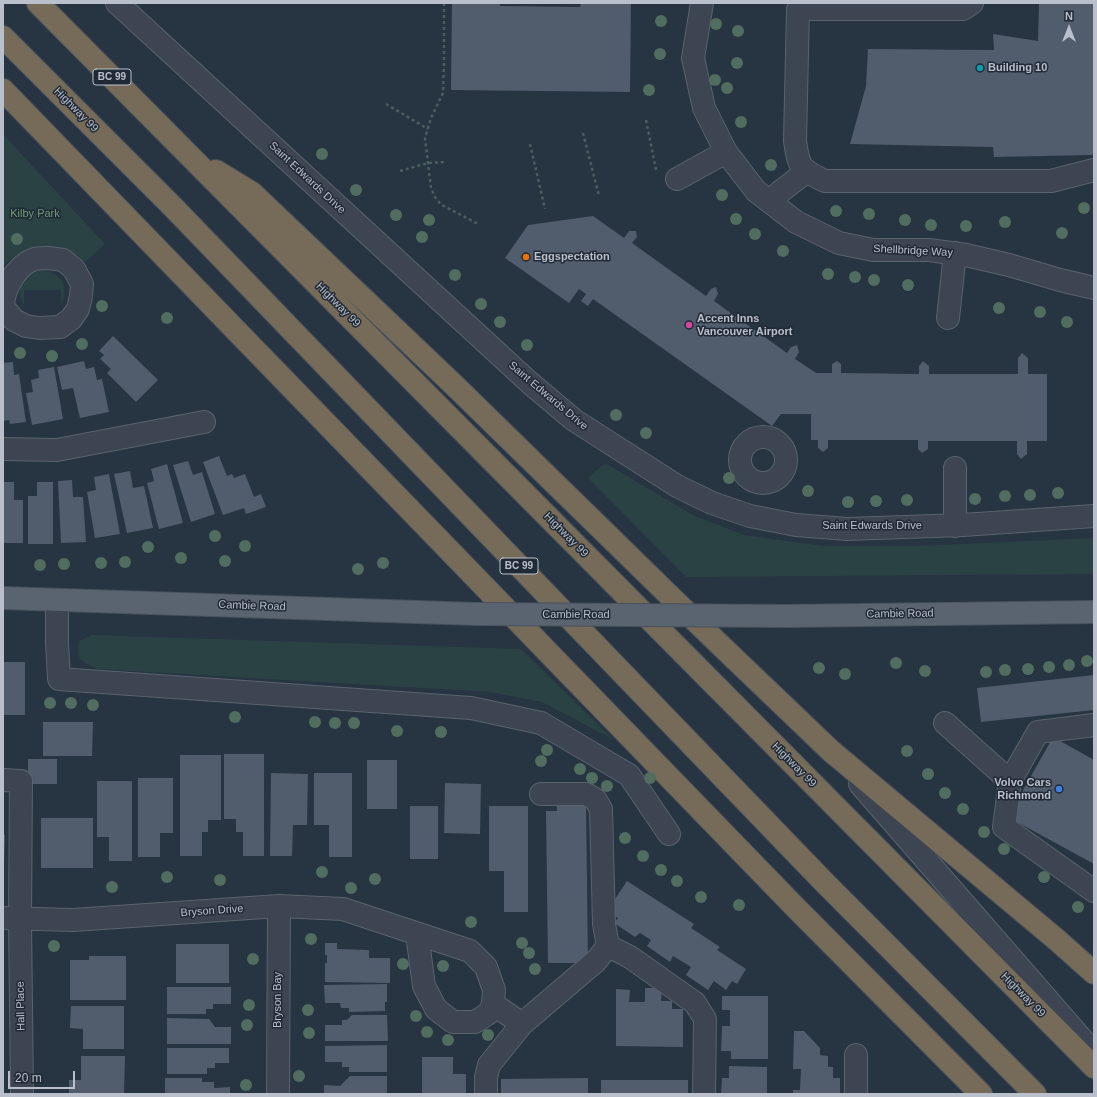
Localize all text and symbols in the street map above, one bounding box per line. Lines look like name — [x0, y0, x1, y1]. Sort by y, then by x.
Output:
north arrow — [1049, 8, 1089, 48]
text: N — [1065, 10, 1073, 22]
place label: Building 10 — [988, 61, 1047, 75]
marker: Building 10 — [975, 63, 985, 73]
road number: BC 99 — [93, 69, 131, 85]
street label: Highway 99 — [51, 85, 101, 135]
street label: Saint Edwards Drive — [266, 139, 348, 217]
park label: Kilby Park — [10, 207, 60, 221]
street label: Shellbridge Way — [873, 242, 953, 260]
place label: Eggspectation — [534, 250, 610, 264]
marker: Eggspectation — [521, 252, 531, 262]
street label: Highway 99 — [313, 280, 363, 330]
place label: Accent Inns Vancouver Airport — [697, 312, 792, 338]
marker: Accent Inns Vancouver Airport — [684, 320, 694, 330]
street label: Saint Edwards Drive — [506, 359, 590, 433]
street label: Highway 99 — [541, 510, 591, 560]
street label: Saint Edwards Drive — [822, 519, 922, 533]
road number: BC 99 — [500, 558, 538, 574]
street label: Cambie Road — [218, 598, 286, 614]
street label: Cambie Road — [866, 607, 934, 621]
street label: Cambie Road — [542, 608, 610, 622]
street label: Highway 99 — [769, 740, 819, 790]
place label: Volvo Cars Richmond — [994, 776, 1051, 802]
marker: Volvo Cars Richmond — [1054, 784, 1064, 794]
street label: Bryson Drive — [180, 902, 244, 920]
street label: Highway 99 — [998, 970, 1048, 1020]
street label: Bryson Bay — [271, 972, 285, 1028]
street label: Hall Place — [14, 981, 28, 1031]
scale bar — [10, 1063, 77, 1089]
text: 20 m — [15, 1071, 42, 1085]

